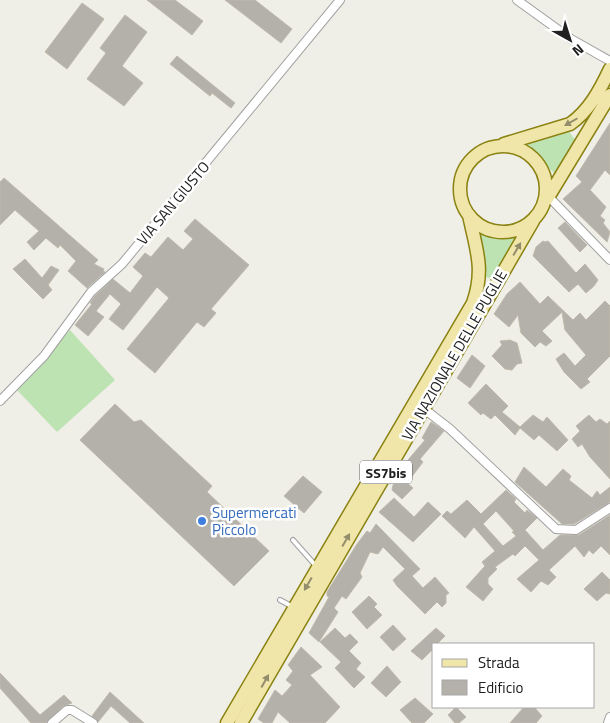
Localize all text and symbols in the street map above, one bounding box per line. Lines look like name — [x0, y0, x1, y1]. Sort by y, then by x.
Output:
north arrow — [545, 15, 595, 65]
text: N — [568, 39, 589, 62]
one-way arrow — [564, 118, 579, 126]
street label: VIA SAN GIUSTO — [131, 156, 215, 250]
one-way arrow — [512, 242, 521, 255]
street label: VIA NAZIONALE DELLE PUGLIE — [396, 265, 512, 445]
road number: SS7bis — [360, 461, 412, 484]
place label: Supermercati Piccolo — [212, 501, 297, 541]
marker: Supermercati Piccolo — [196, 515, 208, 527]
one-way arrow — [342, 533, 351, 546]
one-way arrow — [304, 578, 313, 591]
legend — [432, 643, 595, 708]
text: Strada — [478, 651, 520, 674]
one-way arrow — [260, 674, 269, 687]
text: Edificio — [478, 676, 523, 699]

